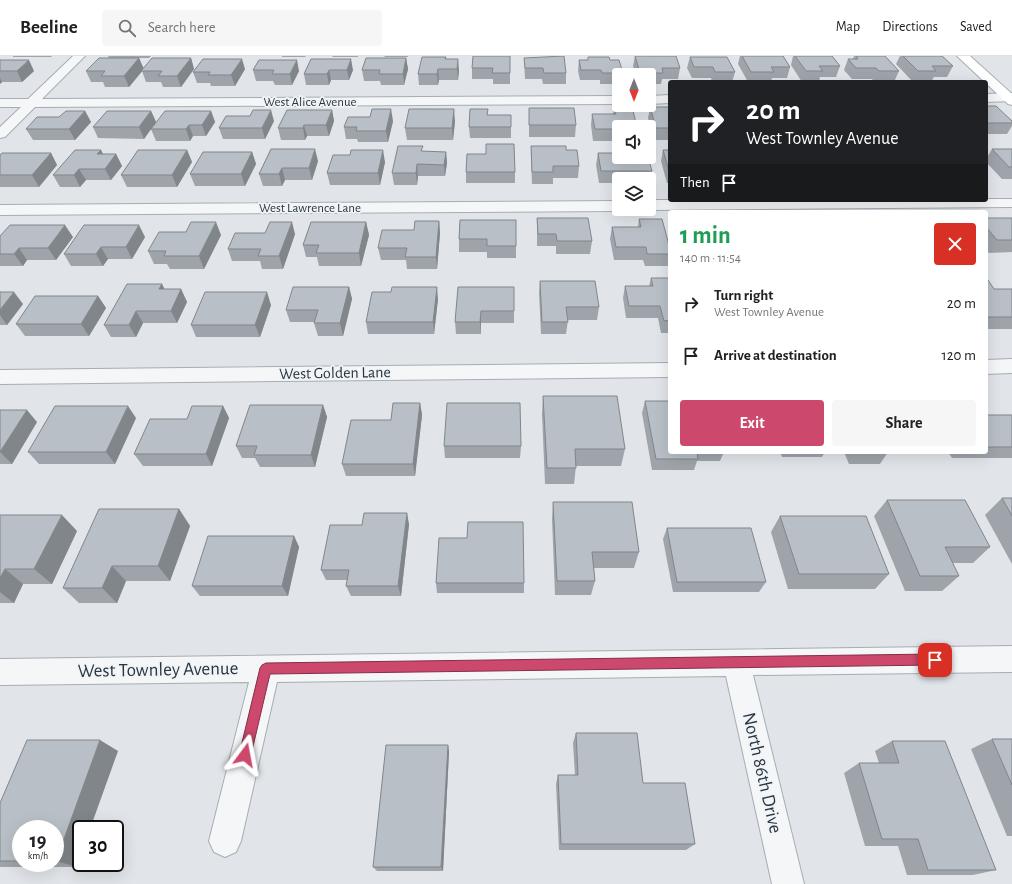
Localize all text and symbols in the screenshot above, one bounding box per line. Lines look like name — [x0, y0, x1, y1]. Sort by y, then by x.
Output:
search box — [102, 10, 382, 46]
icon: search — [116, 17, 138, 39]
text: Beeline — [20, 18, 78, 37]
text: Search here — [148, 20, 216, 35]
text: Map — [836, 20, 860, 34]
text: Directions — [882, 20, 938, 34]
text: Saved — [960, 20, 992, 34]
north arrow — [612, 68, 656, 112]
map controls — [612, 68, 656, 216]
street label: West Alice Avenue — [263, 96, 357, 109]
icon: right — [680, 96, 732, 148]
text: 20 m — [746, 97, 801, 125]
button: sound — [612, 120, 656, 164]
text: West Townley Avenue — [746, 130, 898, 148]
button: layers — [612, 172, 656, 216]
icon: arrive — [718, 172, 740, 194]
text: Then — [680, 175, 710, 190]
street label: West Lawrence Lane — [259, 202, 361, 215]
button: close — [934, 223, 976, 265]
text: 1 min — [680, 224, 731, 248]
text: 140 m · 11:54 — [680, 252, 741, 265]
text: Turn right — [714, 288, 773, 303]
icon: right — [680, 293, 702, 315]
text: 20 m — [947, 296, 976, 311]
text: West Townley Avenue — [714, 306, 824, 319]
icon: arrive — [680, 345, 702, 367]
text: Arrive at destination — [714, 348, 837, 363]
text: 120 m — [942, 348, 976, 363]
street label: West Golden Lane — [279, 364, 391, 382]
button: Exit — [680, 400, 824, 446]
button: Share — [832, 400, 976, 446]
pin — [918, 643, 952, 677]
icon: arrive — [924, 649, 946, 671]
street label: West Townley Avenue — [77, 659, 239, 681]
street label: North 86th Drive — [739, 711, 785, 835]
position arrow — [224, 734, 266, 776]
speed limit sign: 30 — [72, 820, 124, 872]
text: 19 — [30, 831, 46, 851]
text: km/h — [28, 851, 48, 861]

